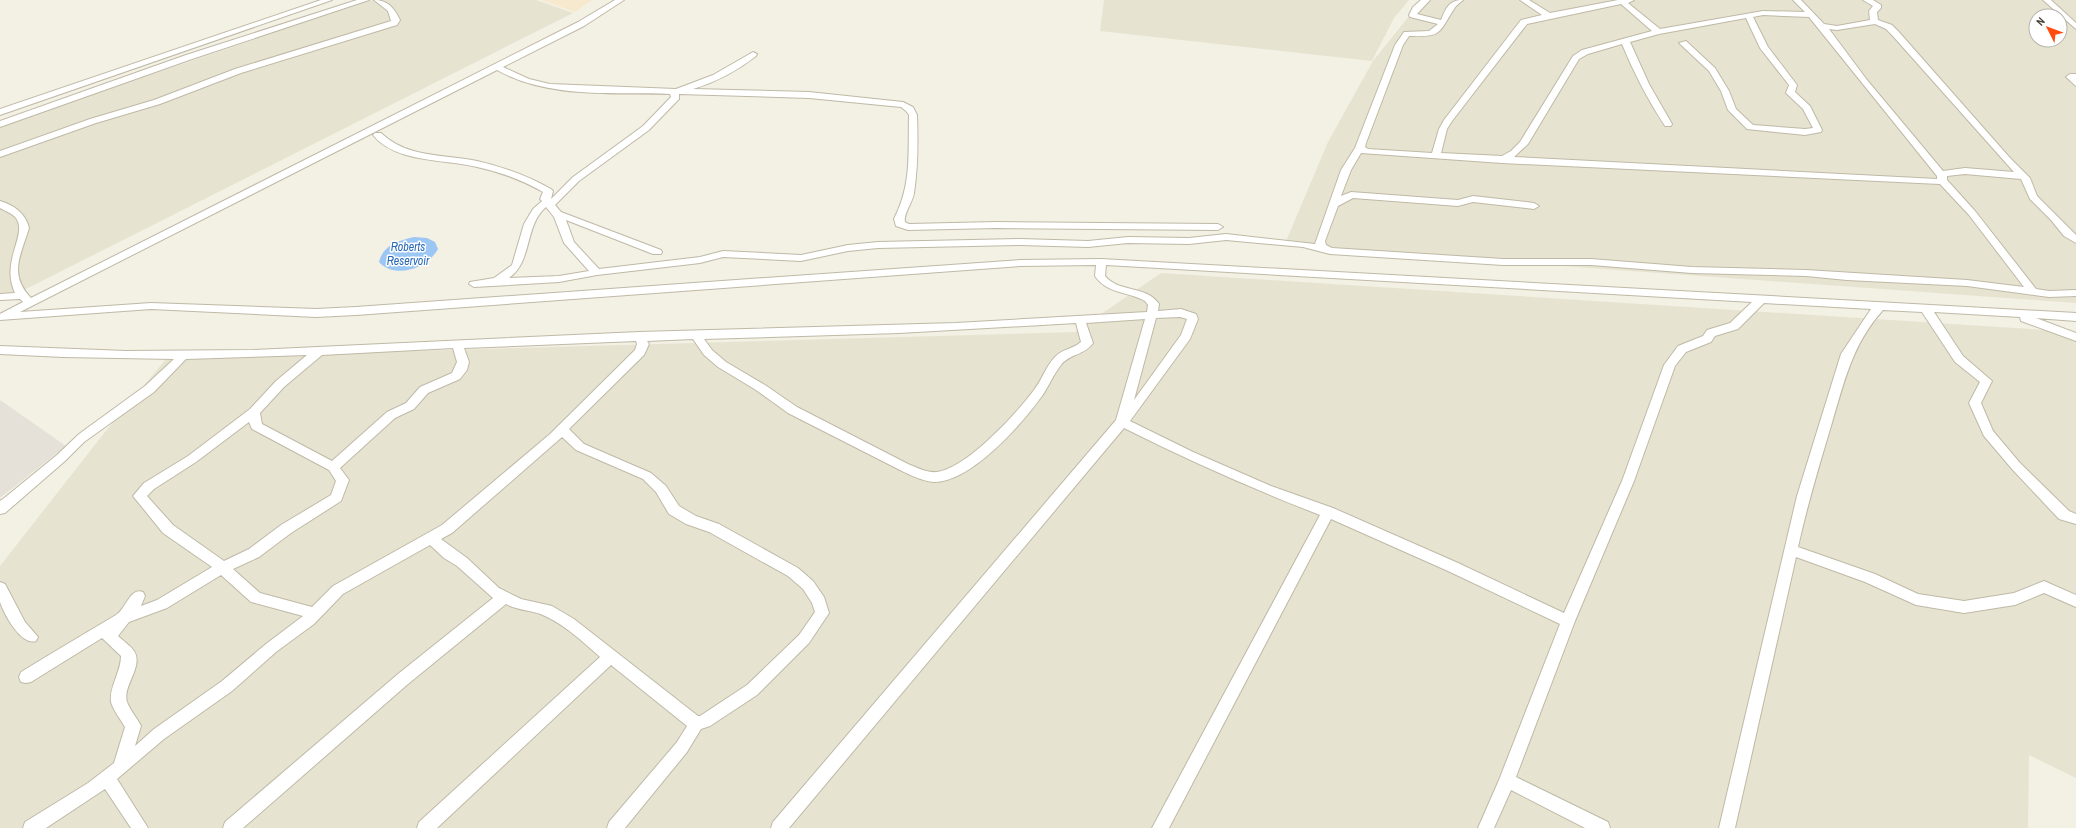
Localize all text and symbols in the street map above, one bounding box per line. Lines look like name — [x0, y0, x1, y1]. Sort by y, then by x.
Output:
north arrow — [2028, 8, 2068, 48]
text: N — [2033, 14, 2048, 28]
water label: Roberts Reservoir — [387, 239, 430, 269]

